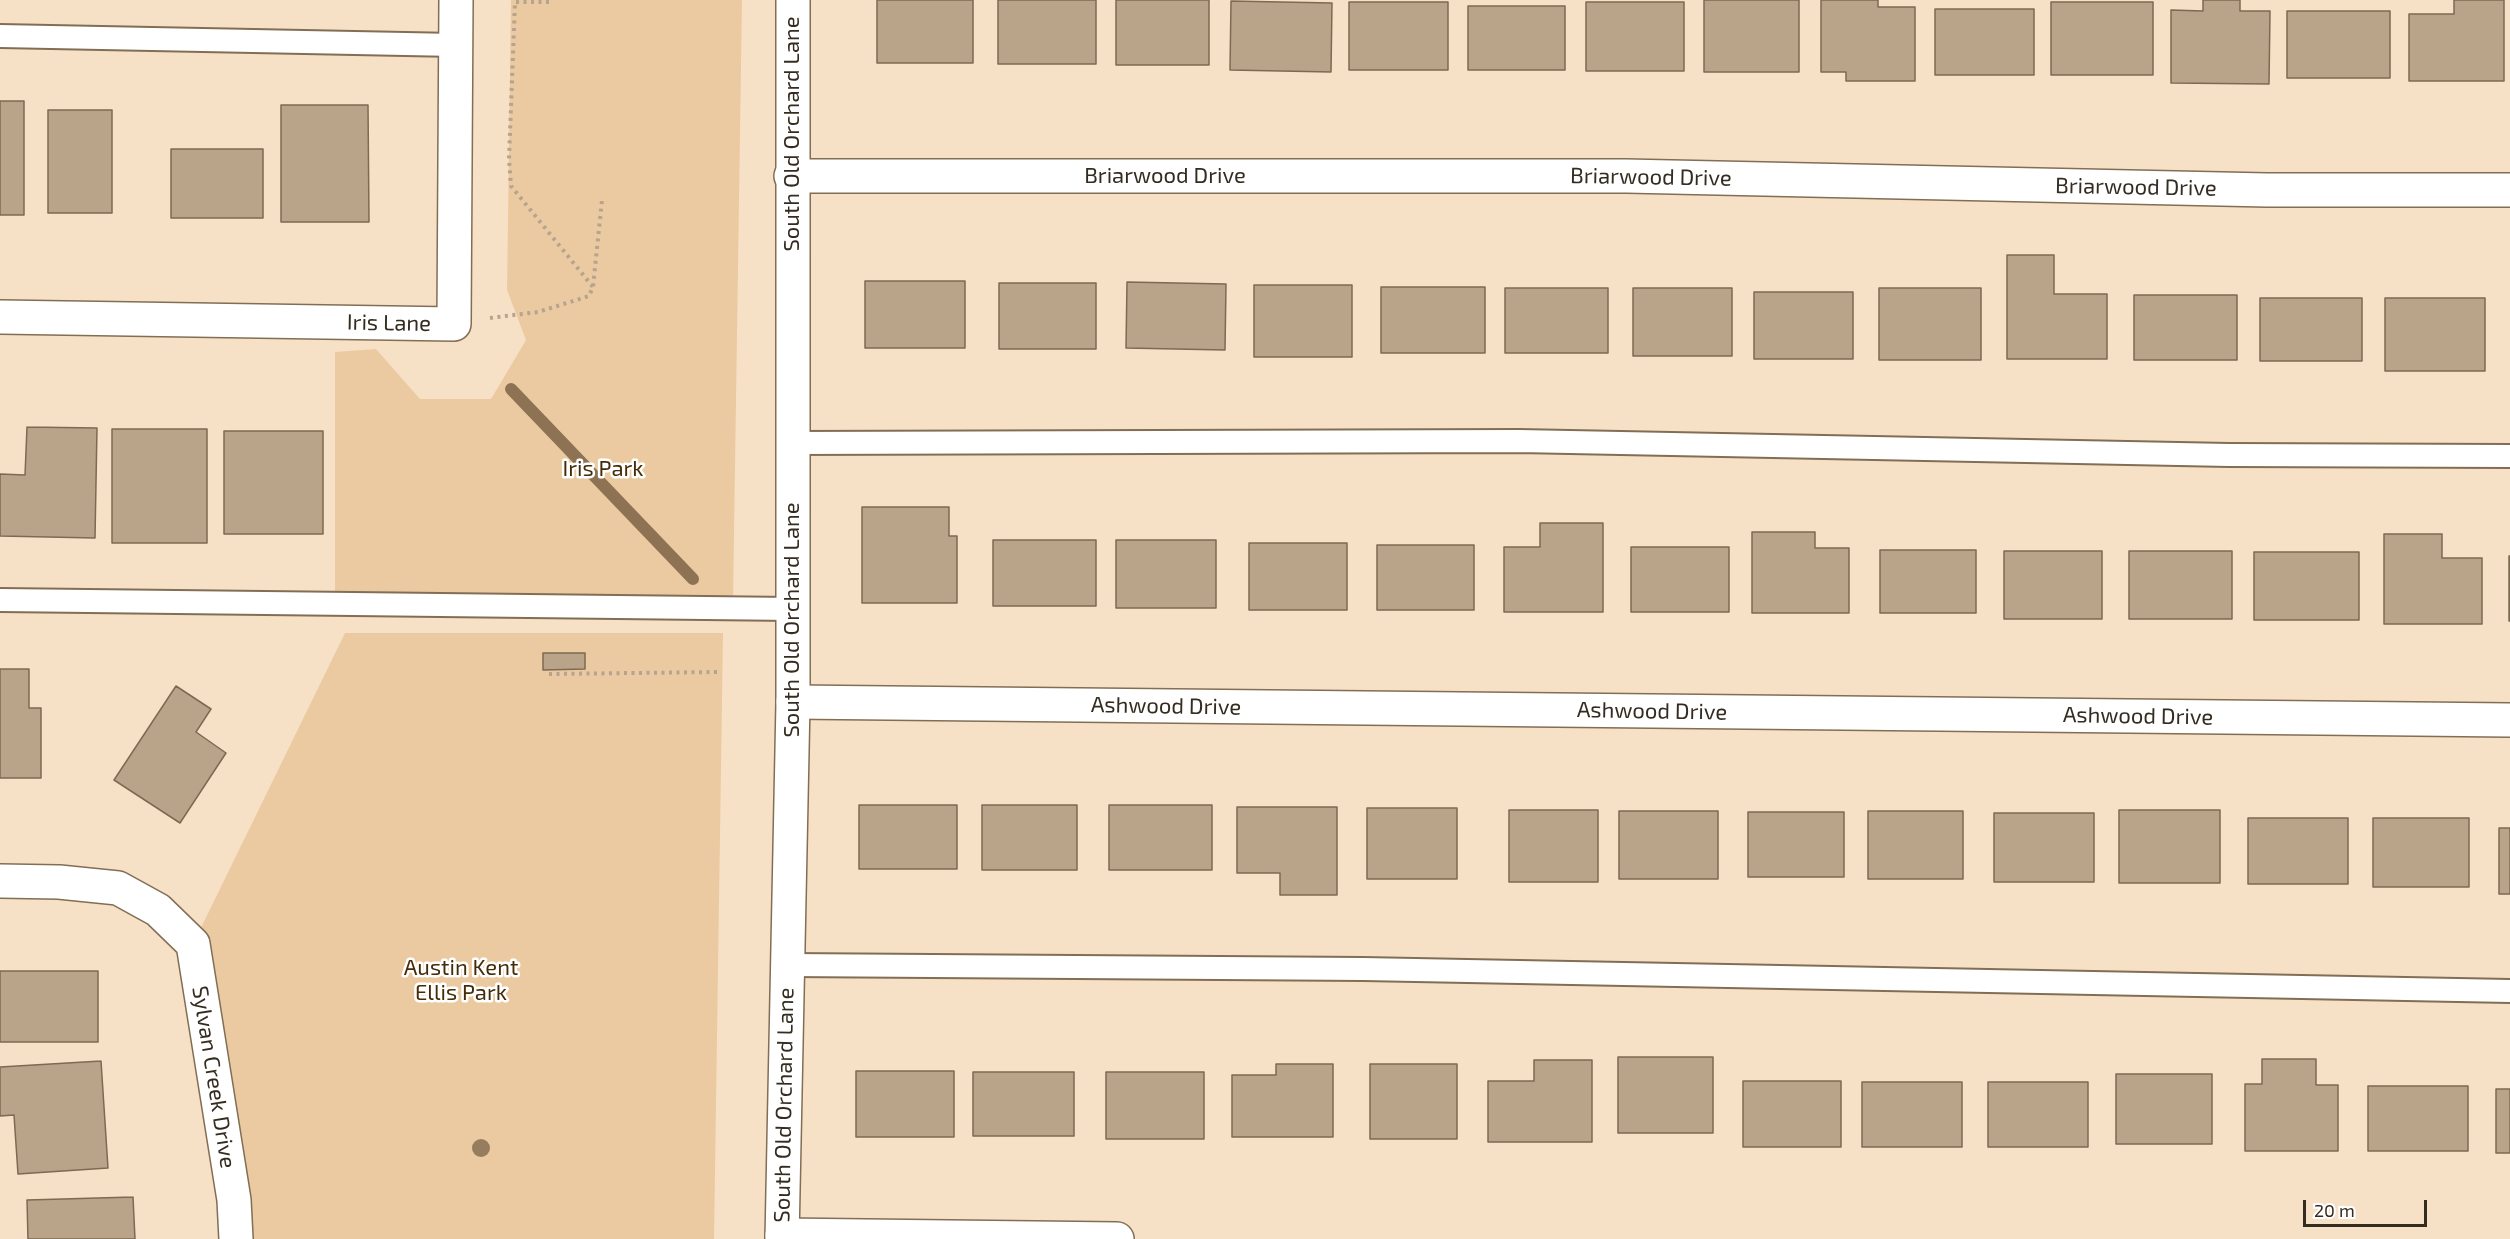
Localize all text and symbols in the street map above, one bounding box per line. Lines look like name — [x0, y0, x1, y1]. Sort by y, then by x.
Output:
street label: South Old Orchard Lane — [779, 16, 805, 252]
street label: Briarwood Drive — [1570, 162, 1732, 192]
street label: Briarwood Drive — [1084, 163, 1246, 189]
street label: Briarwood Drive — [2055, 172, 2217, 202]
street label: Iris Lane — [347, 309, 431, 337]
park label: Iris Park — [562, 456, 644, 482]
street label: South Old Orchard Lane — [779, 502, 805, 738]
street label: Ashwood Drive — [1091, 691, 1241, 721]
street label: Ashwood Drive — [1577, 696, 1727, 726]
street label: Ashwood Drive — [2063, 701, 2213, 731]
park label: Austin Kent Ellis Park — [404, 955, 518, 1006]
street label: Sylvan Creek Drive — [187, 984, 241, 1170]
street label: South Old Orchard Lane — [769, 987, 799, 1223]
scale bar — [2306, 1188, 2430, 1226]
text: 20 m — [2314, 1199, 2355, 1221]

